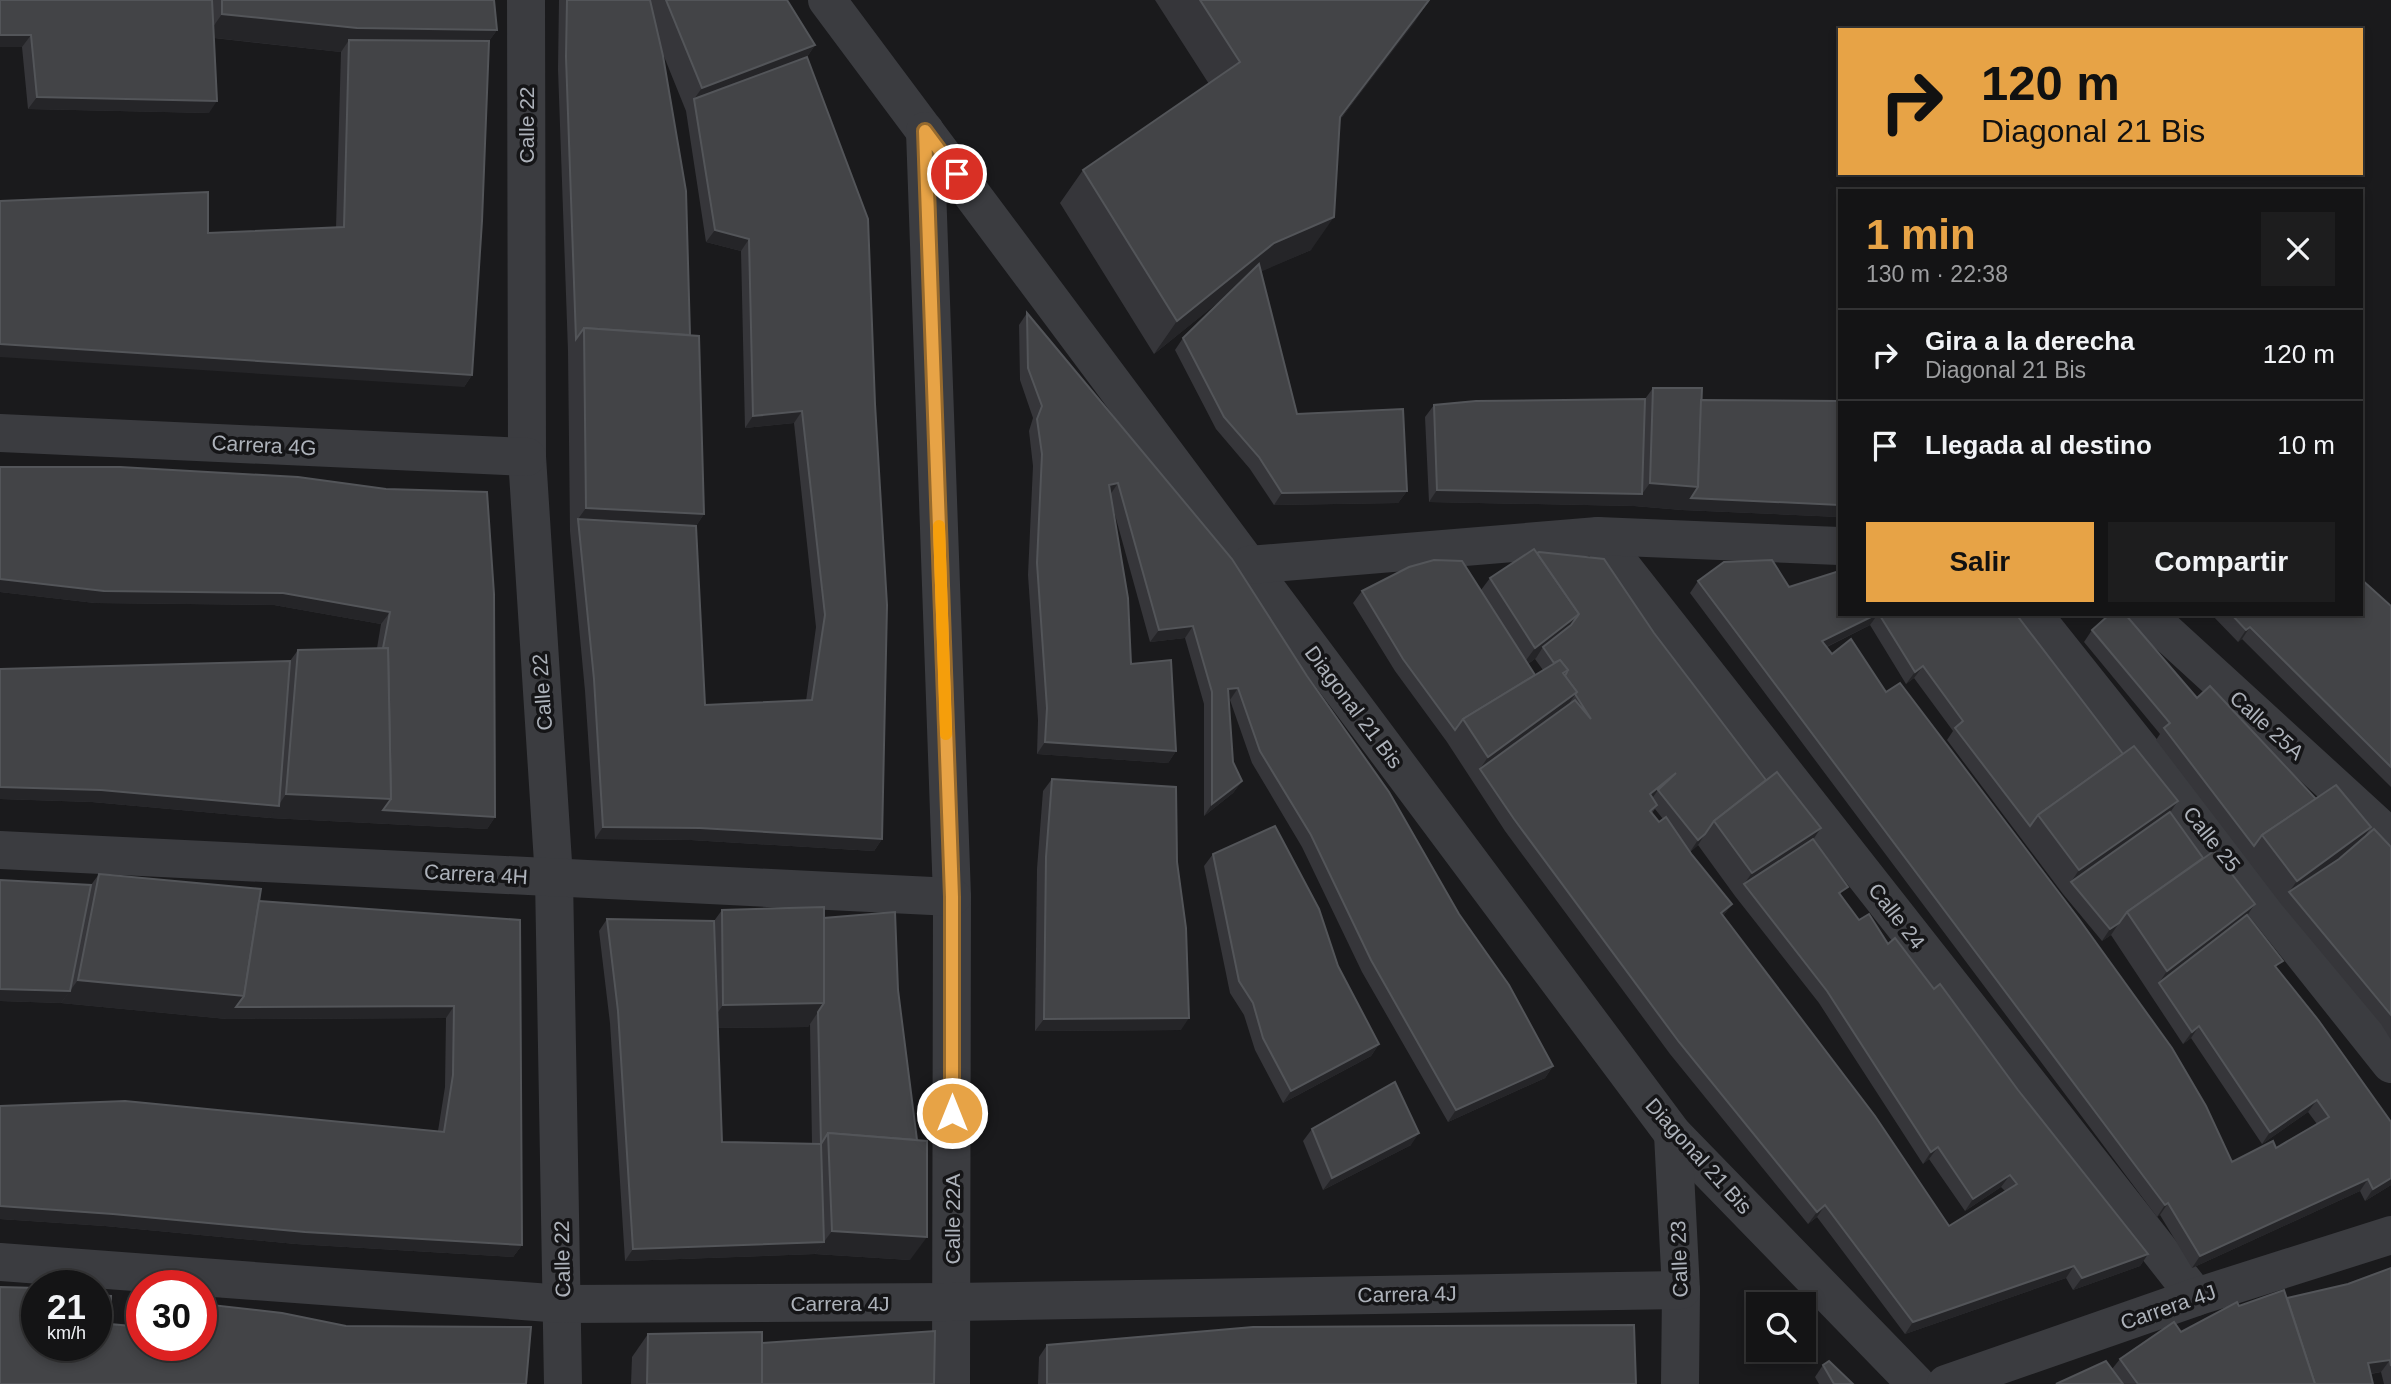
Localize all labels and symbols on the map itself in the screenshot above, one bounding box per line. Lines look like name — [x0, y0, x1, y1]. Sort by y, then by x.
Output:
street label: Calle 22 — [515, 86, 538, 164]
pin — [927, 144, 987, 204]
street label: Carrera 4G — [211, 431, 317, 459]
street label: Diagonal 21 Bis — [1301, 641, 1407, 773]
street label: Calle 22 — [528, 653, 556, 731]
street label: Calle 25A — [2225, 686, 2309, 764]
street label: Calle 25 — [2179, 802, 2245, 876]
street label: Carrera 4H — [424, 860, 528, 888]
street label: Calle 24 — [1864, 879, 1930, 954]
position arrow — [915, 1076, 989, 1150]
street label: Diagonal 21 Bis — [1641, 1094, 1757, 1218]
street label: Calle 22A — [941, 1173, 964, 1265]
street label: Calle 22 — [550, 1220, 574, 1298]
street label: Calle 23 — [1666, 1220, 1692, 1298]
speed limit sign: 30 — [126, 1270, 217, 1361]
street label: Carrera 4J — [2117, 1280, 2219, 1334]
street label: Carrera 4J — [1357, 1282, 1457, 1306]
street label: Carrera 4J — [790, 1292, 890, 1315]

